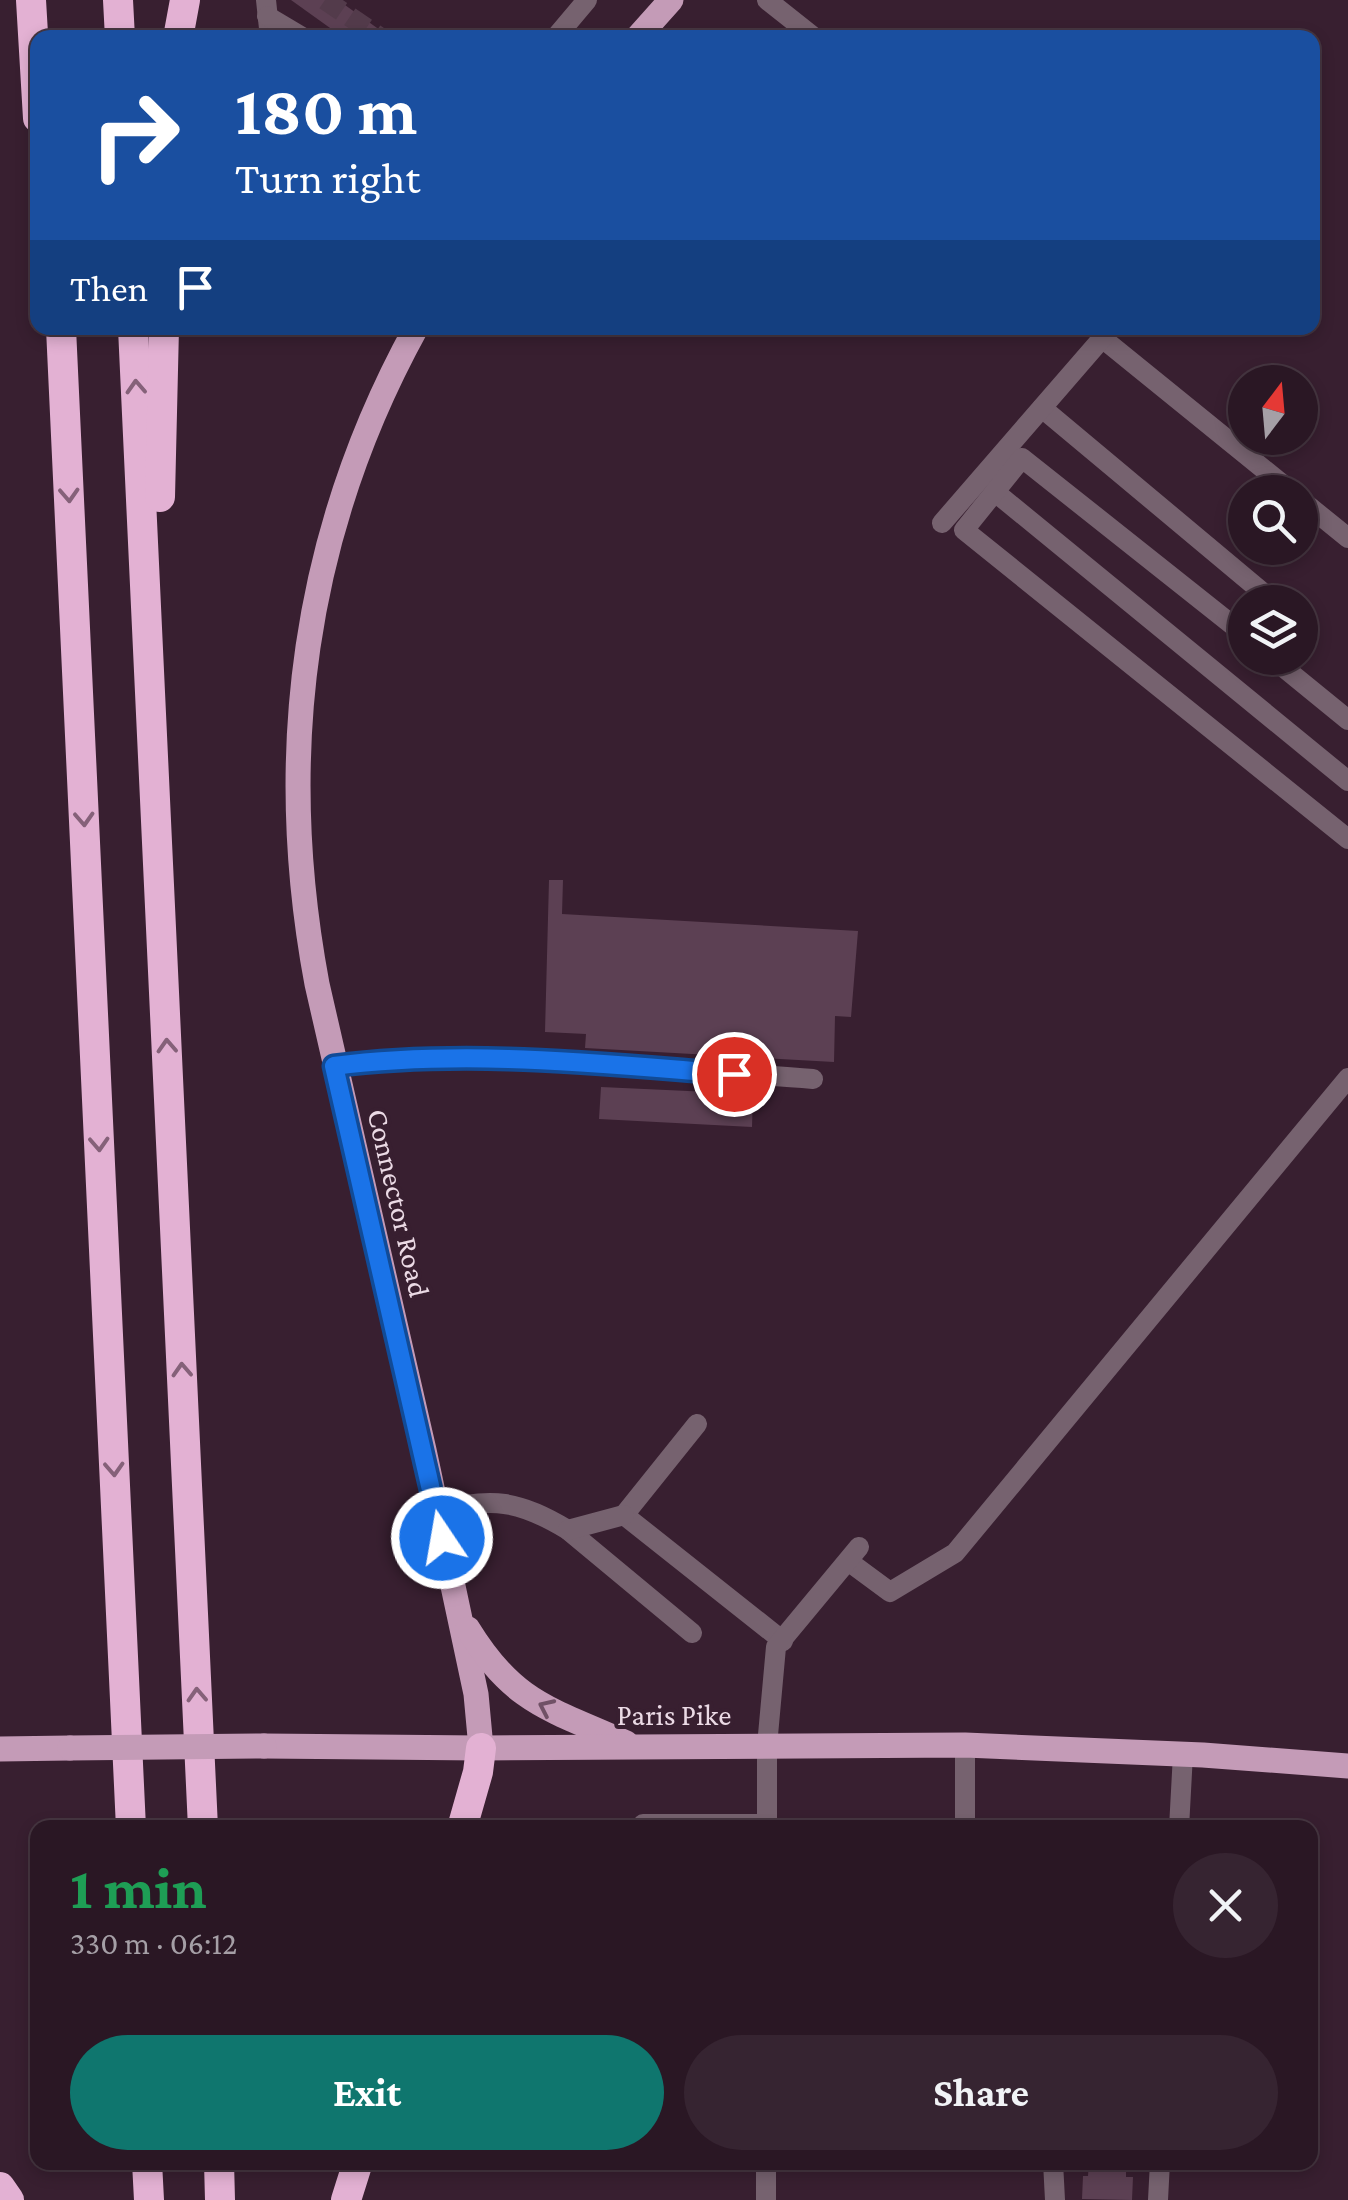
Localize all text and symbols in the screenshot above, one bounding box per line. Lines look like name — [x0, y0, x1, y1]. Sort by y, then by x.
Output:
icon: right — [70, 70, 200, 200]
text: 180 m — [235, 71, 417, 149]
text: Turn right — [235, 153, 420, 203]
icon: arrive — [168, 260, 223, 315]
text: Then — [70, 267, 148, 309]
north arrow — [1228, 365, 1318, 455]
map controls — [1228, 365, 1318, 675]
one-way arrow — [126, 379, 147, 395]
button: search — [1228, 475, 1318, 565]
one-way arrow — [58, 487, 79, 503]
button: layers — [1228, 585, 1318, 675]
one-way arrow — [73, 812, 94, 828]
pin — [692, 1032, 777, 1117]
one-way arrow — [156, 1037, 177, 1053]
icon: arrive — [707, 1047, 762, 1102]
street label: Connector Road — [361, 1106, 437, 1300]
one-way arrow — [88, 1137, 109, 1153]
one-way arrow — [172, 1362, 193, 1378]
one-way arrow — [104, 1461, 125, 1477]
position arrow — [390, 1486, 494, 1590]
one-way arrow — [187, 1687, 208, 1703]
street label: Paris Pike — [617, 1698, 731, 1731]
one-way arrow — [538, 1700, 556, 1720]
button: close — [1173, 1853, 1278, 1958]
text: 1 min — [70, 1854, 207, 1921]
text: 330 m · 06:12 — [70, 1925, 237, 1961]
button: Exit — [70, 2035, 664, 2150]
button: Share — [684, 2035, 1278, 2150]

